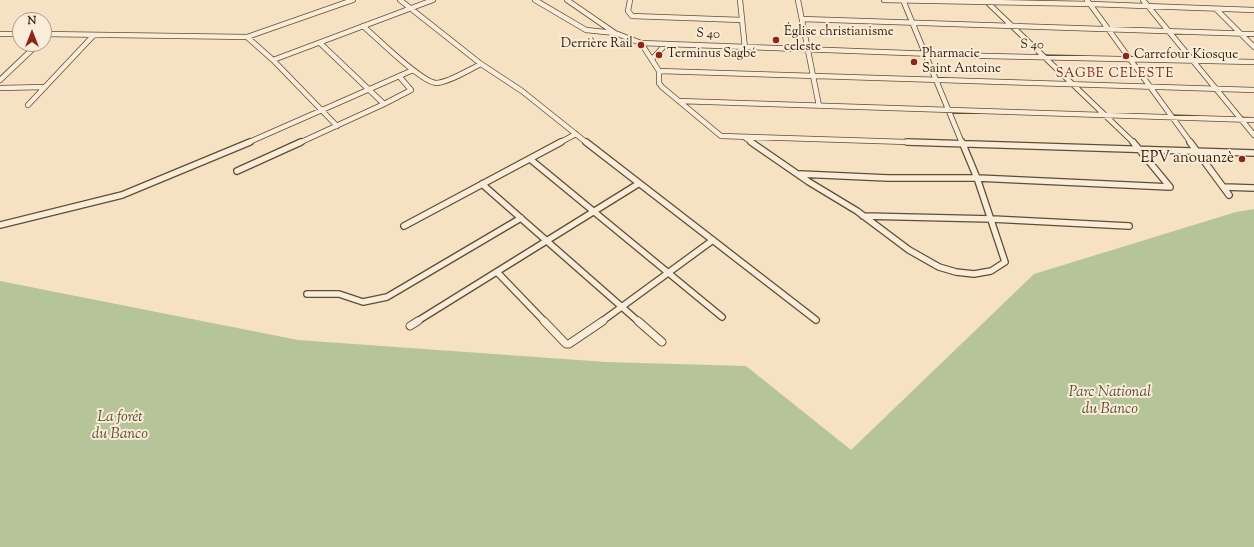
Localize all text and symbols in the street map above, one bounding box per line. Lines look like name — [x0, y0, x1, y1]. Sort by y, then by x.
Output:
north arrow — [12, 12, 52, 52]
text: N — [28, 13, 36, 29]
place label: Église christianisme celeste — [784, 25, 894, 56]
street label: S 40 — [696, 27, 720, 43]
marker: Église christianisme celeste — [771, 35, 781, 45]
place label: Derrière Rail — [561, 37, 633, 53]
street label: S 40 — [1020, 38, 1044, 54]
marker: Derrière Rail — [636, 40, 646, 50]
place label: Terminus Sagbé — [667, 47, 756, 63]
place label: Pharmacie Saint Antoine — [922, 47, 1001, 78]
place label: Carrefour Kiosque — [1134, 48, 1238, 64]
marker: Terminus Sagbé — [654, 50, 664, 60]
marker: Carrefour Kiosque — [1121, 51, 1131, 61]
marker: Pharmacie Saint Antoine — [909, 57, 919, 67]
district label: SAGBE CELESTE — [1056, 67, 1174, 83]
place label: EPV anouanzè — [1141, 150, 1234, 168]
marker: EPV anouanzè — [1237, 154, 1247, 164]
park label: Parc National du Banco — [1069, 384, 1151, 419]
park label: La forêt du Banco — [92, 409, 148, 444]

